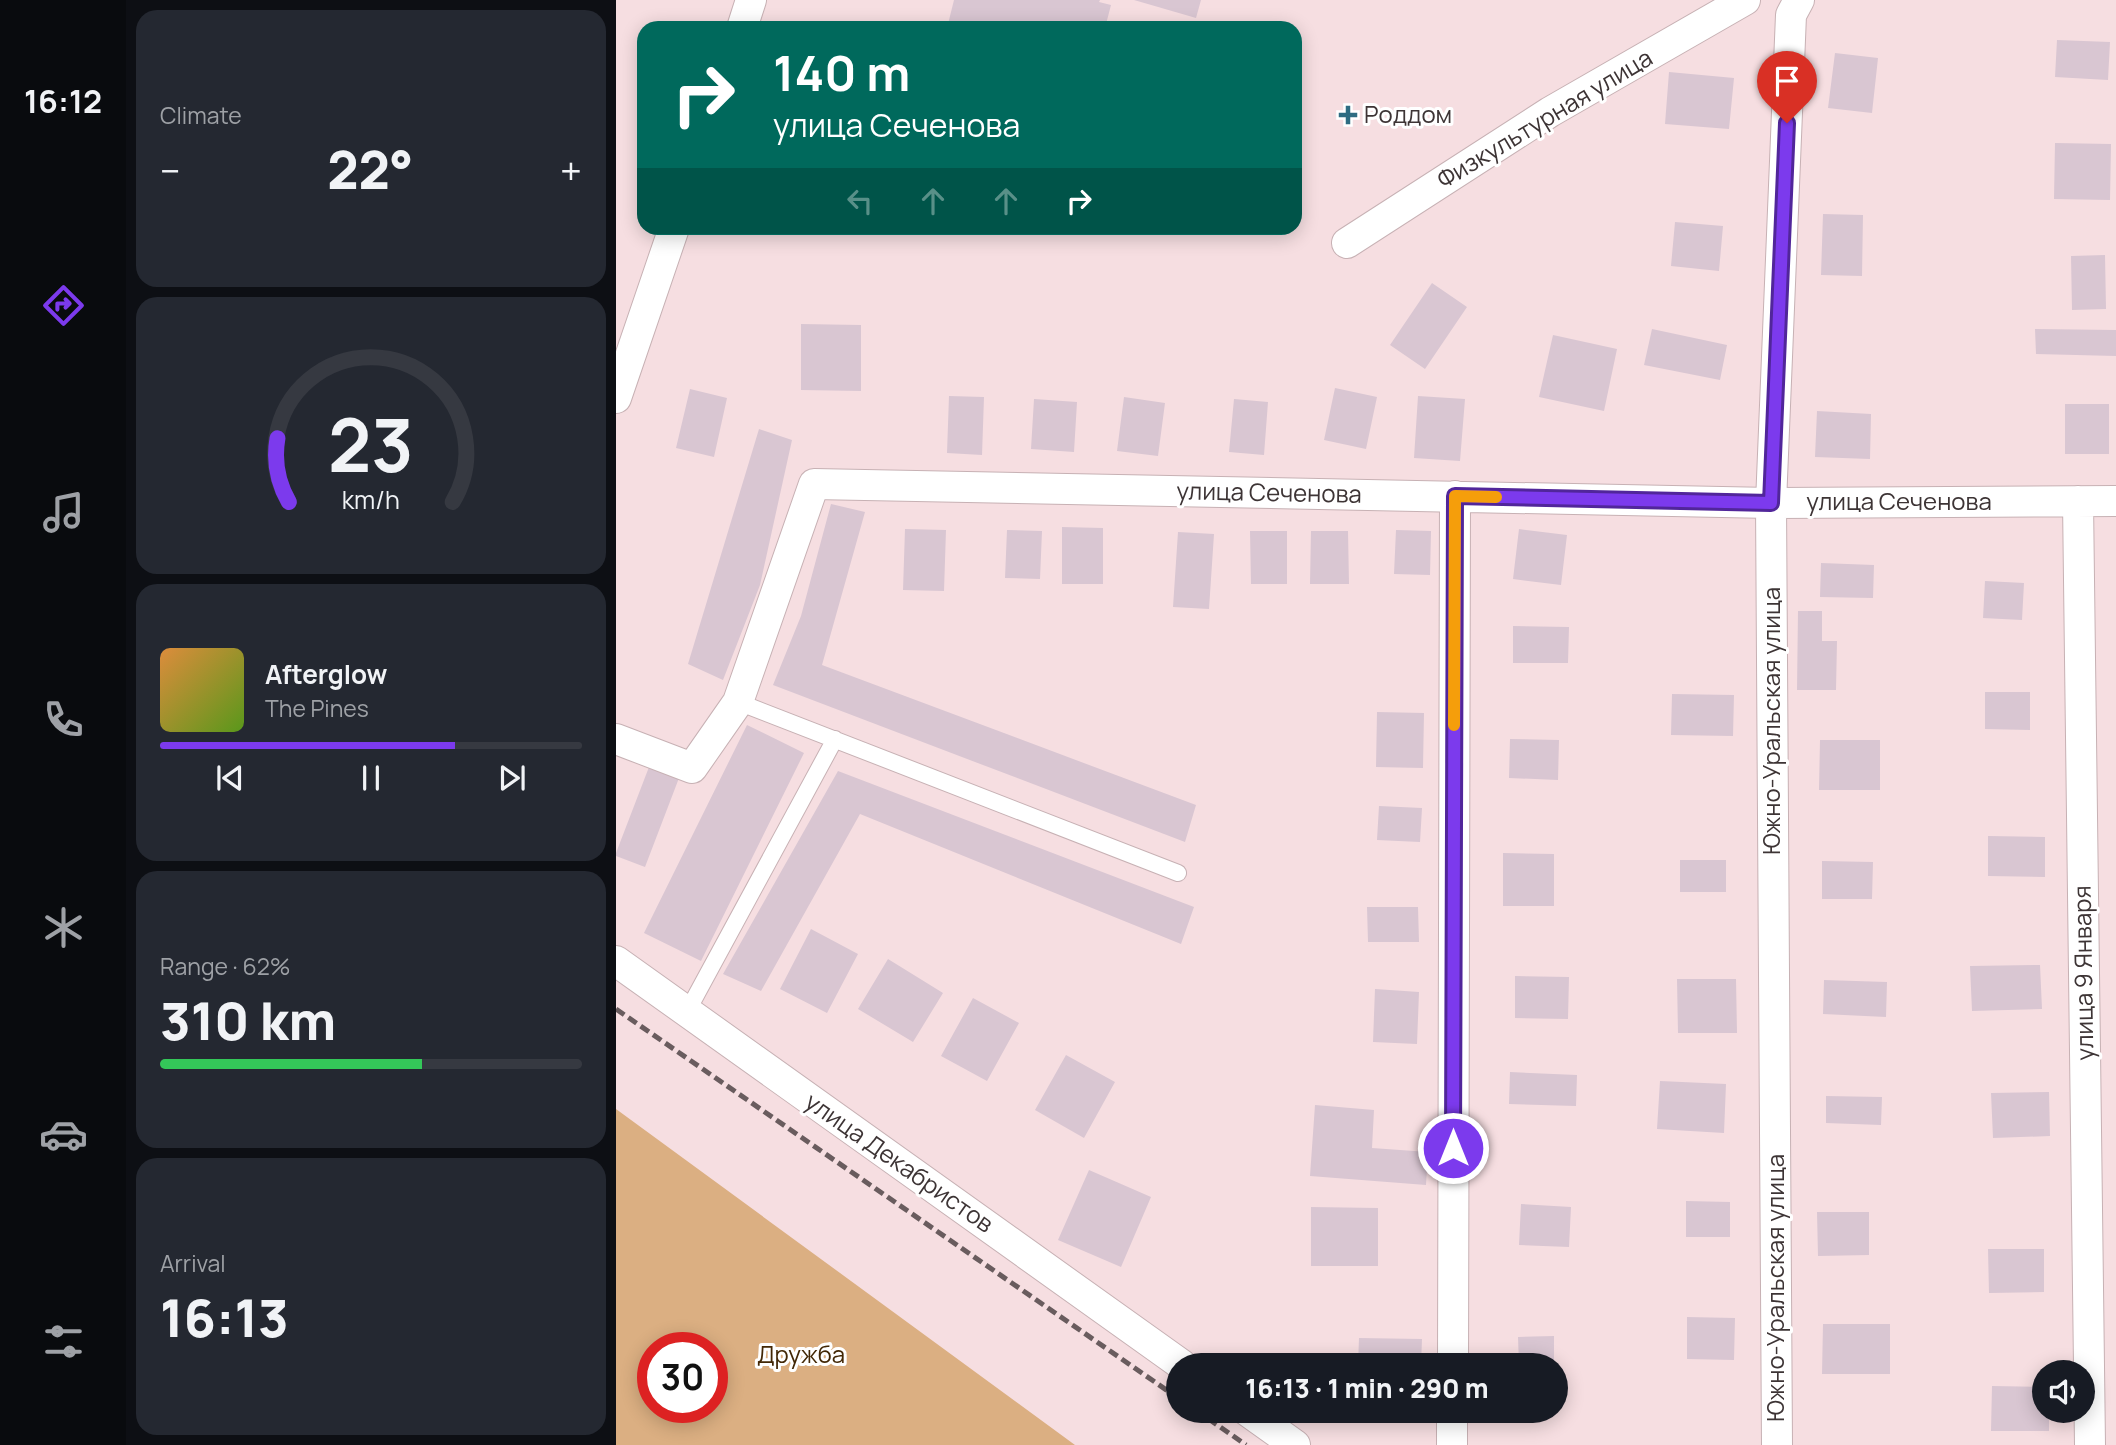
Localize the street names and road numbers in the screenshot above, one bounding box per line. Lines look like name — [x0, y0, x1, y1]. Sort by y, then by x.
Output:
street label: Физкультурная улица — [1430, 40, 1658, 195]
street label: улица Сеченова — [1176, 473, 1362, 510]
street label: улица Сеченова — [1806, 484, 1992, 517]
street label: Южно-Уральская улица — [1754, 587, 1787, 855]
street label: улица 9 Января — [2064, 885, 2101, 1061]
street label: улица Декабристов — [799, 1084, 1001, 1239]
street label: Южно-Уральская улица — [1758, 1154, 1791, 1422]

